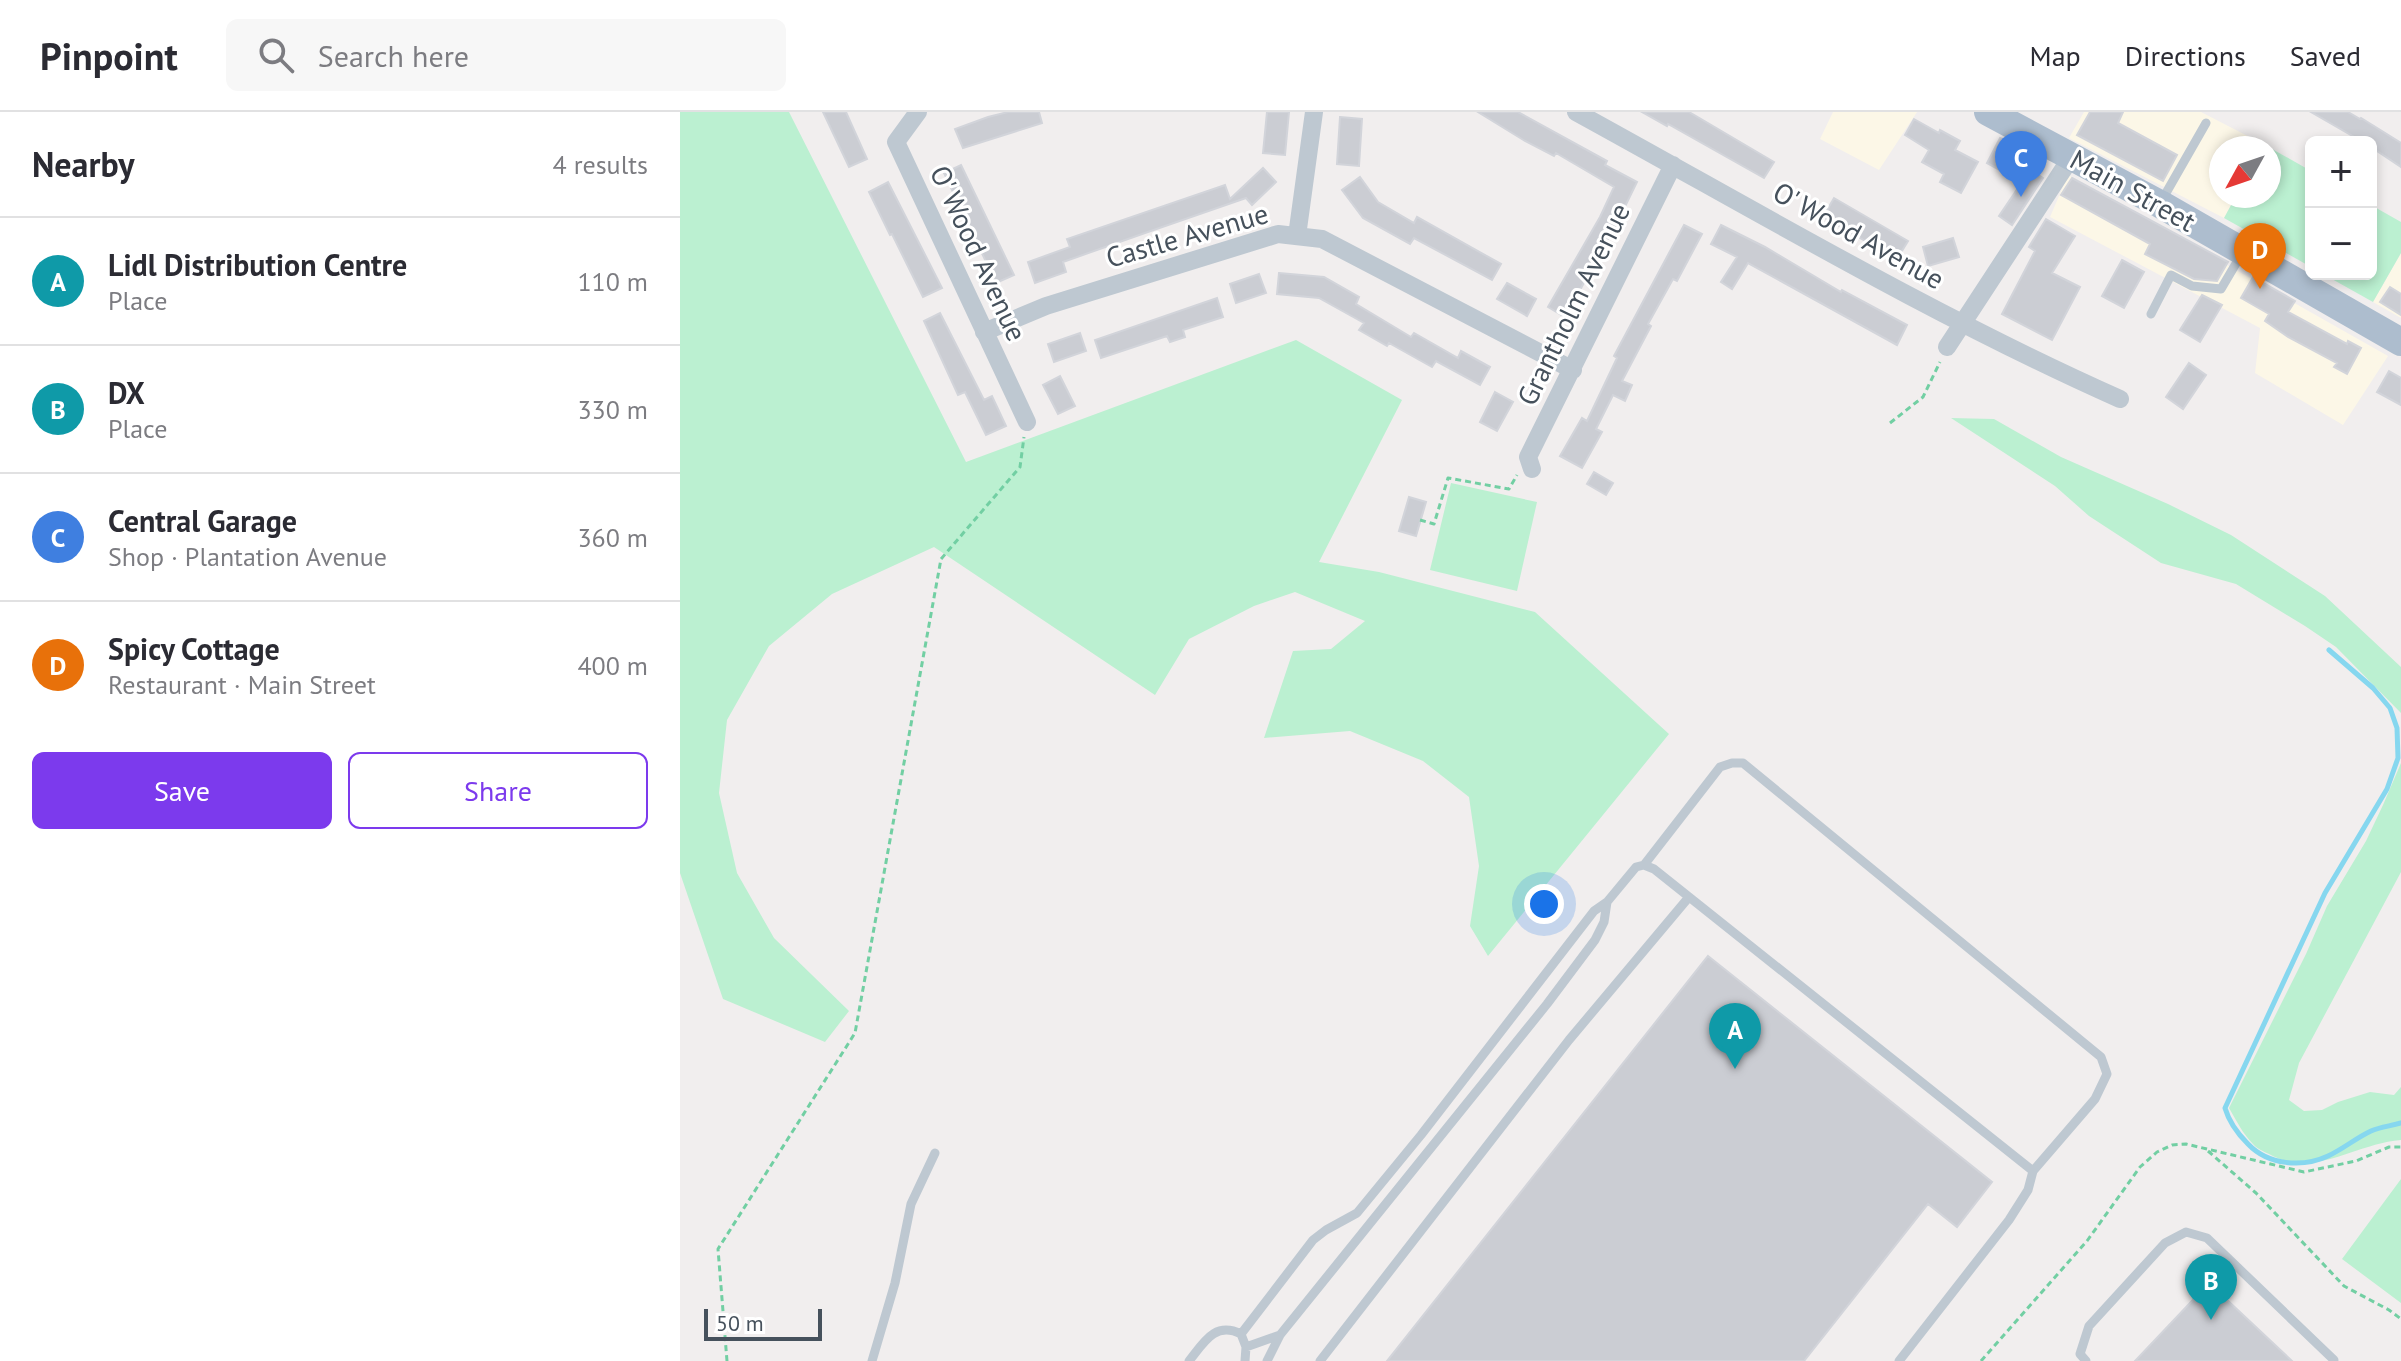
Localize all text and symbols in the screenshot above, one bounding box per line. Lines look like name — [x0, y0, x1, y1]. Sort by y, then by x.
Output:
search box — [226, 19, 786, 91]
text: Pinpoint — [40, 31, 178, 80]
icon: search — [254, 33, 298, 77]
text: Search here — [318, 36, 469, 75]
text: Map — [2030, 37, 2081, 74]
text: Directions — [2125, 37, 2246, 74]
text: Saved — [2290, 37, 2361, 74]
pin: C — [1995, 131, 2047, 197]
north arrow — [2209, 136, 2281, 208]
map controls — [2305, 136, 2377, 280]
button: + — [2305, 136, 2377, 208]
street label: Main Street — [2064, 140, 2203, 240]
text: Nearby — [32, 142, 134, 186]
text: 4 results — [553, 148, 648, 181]
street label: O' Wood Avenue — [922, 159, 1036, 347]
street label: O' Wood Avenue — [1767, 173, 1951, 297]
street label: Castle Avenue — [1102, 194, 1272, 276]
street label: Grantholm Avenue — [1508, 197, 1638, 411]
button: − — [2305, 208, 2377, 280]
pin: D — [2234, 223, 2286, 289]
text: Lidl Distribution Centre — [108, 245, 407, 284]
text: A — [50, 265, 66, 298]
text: 110 m — [577, 265, 648, 298]
text: Place — [108, 284, 167, 317]
text: DX — [108, 373, 145, 412]
text: B — [50, 393, 66, 426]
text: 330 m — [577, 393, 648, 426]
text: Place — [108, 412, 167, 445]
text: Central Garage — [108, 501, 297, 540]
text: C — [51, 521, 65, 554]
text: 360 m — [577, 521, 648, 554]
text: Shop · Plantation Avenue — [108, 540, 387, 573]
text: Spicy Cottage — [108, 629, 280, 668]
text: D — [50, 649, 66, 682]
text: 400 m — [577, 649, 648, 682]
text: Restaurant · Main Street — [108, 668, 376, 701]
button: Save — [32, 752, 332, 829]
button: Share — [348, 752, 648, 829]
your location — [1524, 884, 1564, 924]
pin: A — [1709, 1003, 1761, 1069]
pin: B — [2185, 1254, 2237, 1320]
scale bar — [704, 1305, 822, 1341]
text: 50 m — [716, 1309, 764, 1337]

